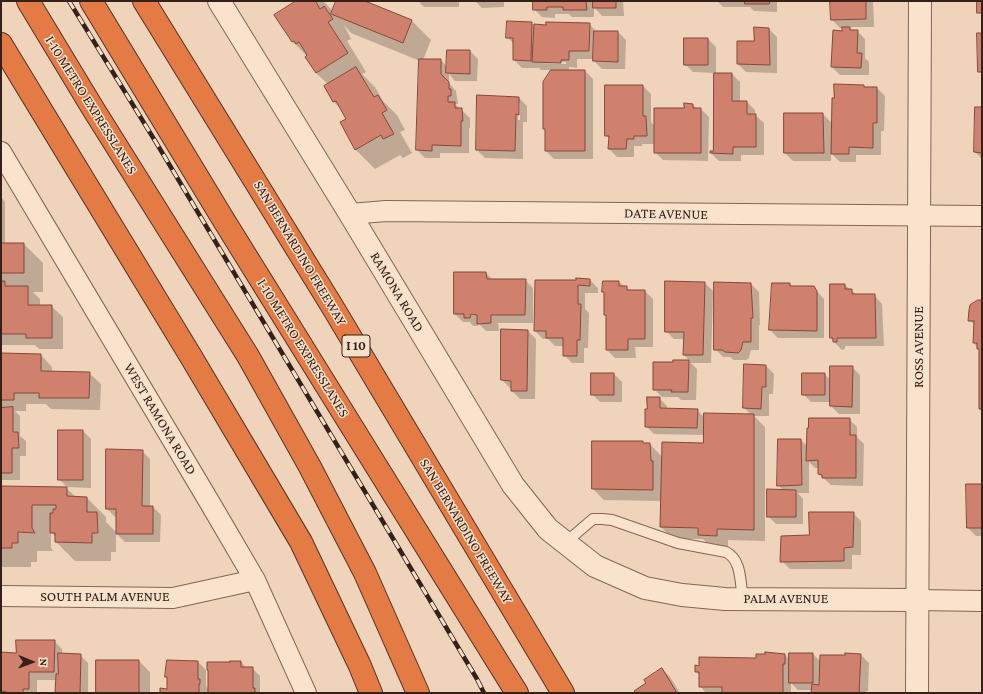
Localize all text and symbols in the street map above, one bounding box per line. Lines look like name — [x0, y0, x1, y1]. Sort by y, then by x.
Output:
street label: I-10 METRO EXPRESSLANES — [41, 33, 141, 177]
street label: SAN BERNARDINO FREEWAY — [250, 178, 350, 328]
street label: DATE AVENUE — [624, 205, 708, 223]
street label: RAMONA ROAD — [367, 249, 427, 335]
street label: I-10 METRO EXPRESSLANES — [253, 276, 353, 420]
street label: ROSS AVENUE — [911, 306, 927, 388]
road number: I 10 — [342, 335, 370, 357]
street label: WEST RAMONA ROAD — [120, 360, 200, 478]
street label: SAN BERNARDINO FREEWAY — [416, 456, 516, 606]
street label: SOUTH PALM AVENUE — [40, 589, 170, 605]
street label: PALM AVENUE — [744, 591, 828, 607]
north arrow — [12, 642, 52, 682]
text: N — [38, 658, 50, 666]

